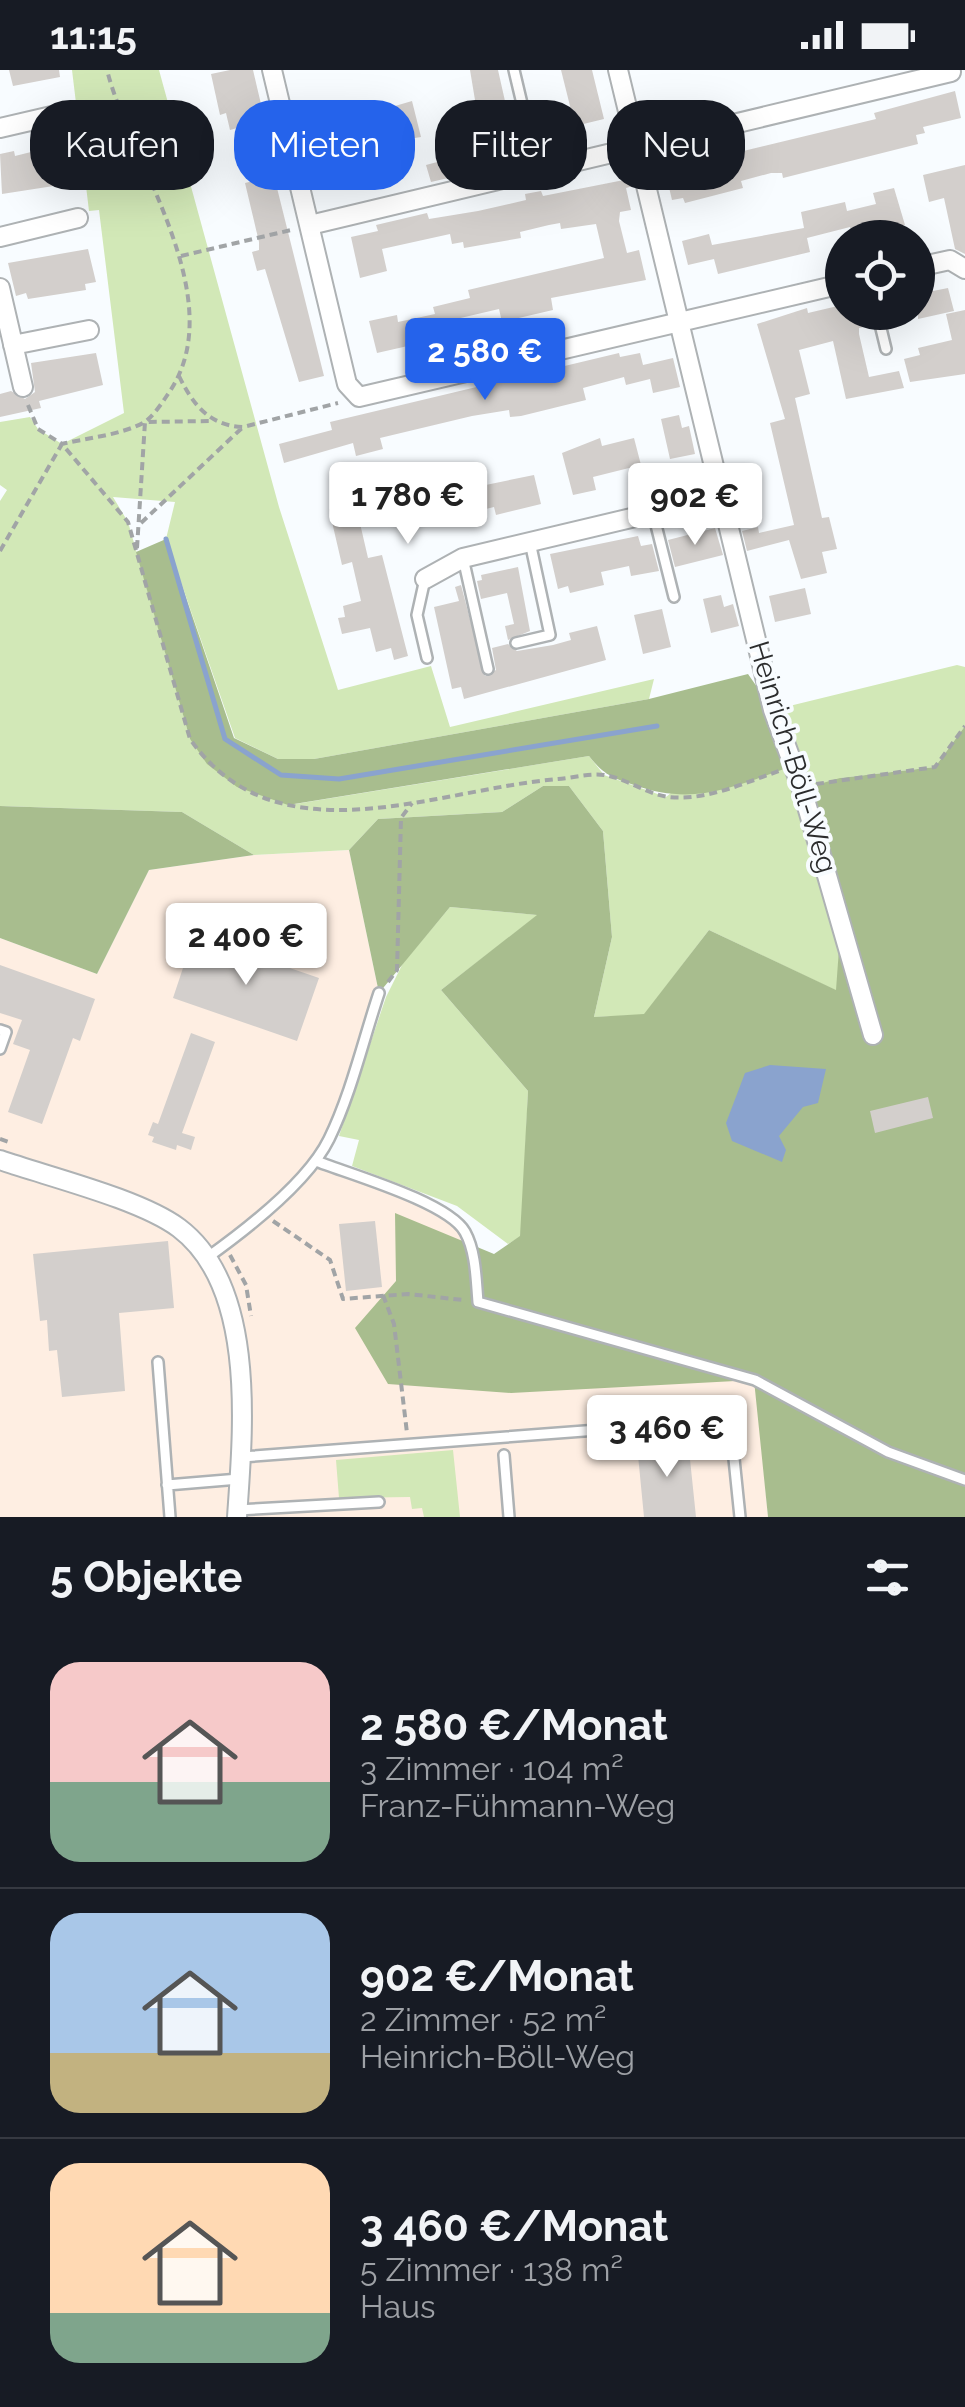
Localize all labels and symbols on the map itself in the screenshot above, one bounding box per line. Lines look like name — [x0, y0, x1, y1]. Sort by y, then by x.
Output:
pin: 2 580 € — [393, 318, 577, 403]
pin: 1 780 € — [316, 462, 500, 547]
pin: 902 € — [625, 463, 765, 548]
street label: Heinrich-Böll-Weg — [742, 637, 844, 877]
pin: 2 400 € — [154, 903, 338, 988]
pin: 3 460 € — [575, 1395, 759, 1480]

